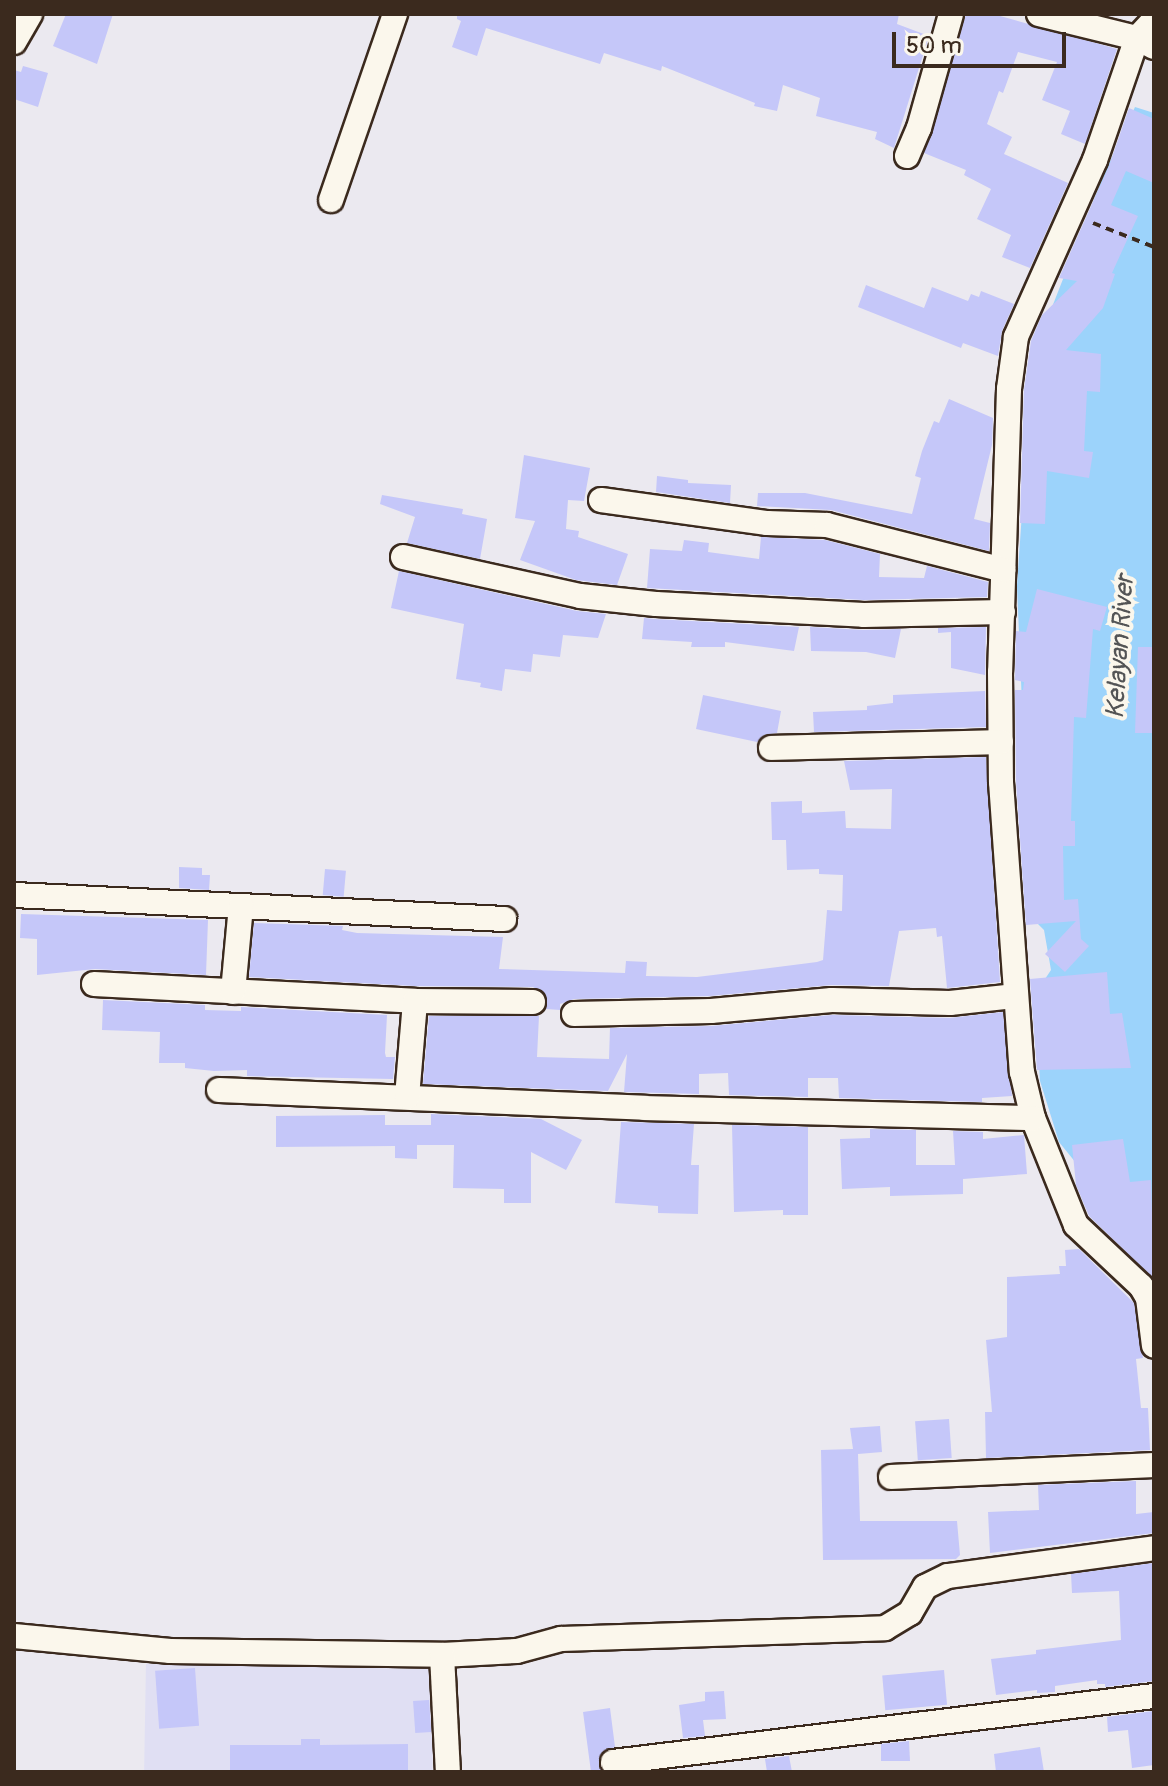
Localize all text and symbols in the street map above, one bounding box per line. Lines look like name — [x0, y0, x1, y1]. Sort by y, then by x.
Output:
scale bar — [896, 16, 1070, 66]
text: 50 m — [906, 31, 962, 60]
water label: Kelayan River — [1100, 574, 1142, 720]

